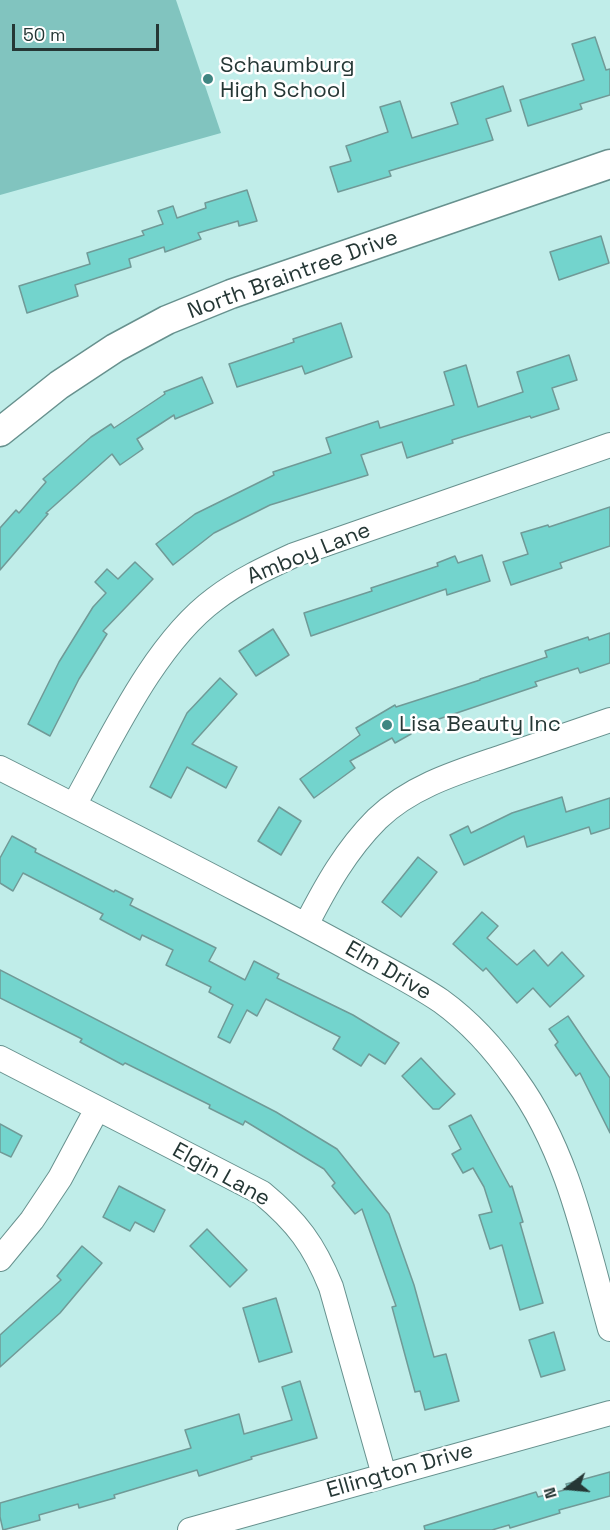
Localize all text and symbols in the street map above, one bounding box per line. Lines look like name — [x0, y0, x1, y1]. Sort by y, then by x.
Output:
scale bar — [15, 12, 162, 50]
text: 50 m — [23, 23, 65, 46]
place label: Schaumburg High School — [220, 53, 355, 104]
marker: Schaumburg High School — [201, 72, 215, 86]
street label: North Braintree Drive — [184, 225, 402, 325]
street label: Amboy Lane — [243, 517, 375, 591]
place label: Lisa Beauty Inc — [399, 712, 561, 738]
marker: Lisa Beauty Inc — [380, 718, 394, 732]
street label: Elm Drive — [340, 936, 436, 1006]
street label: Elgin Lane — [168, 1137, 274, 1213]
street label: Ellington Drive — [324, 1437, 476, 1505]
north arrow — [538, 1458, 598, 1518]
text: N — [539, 1485, 562, 1501]

